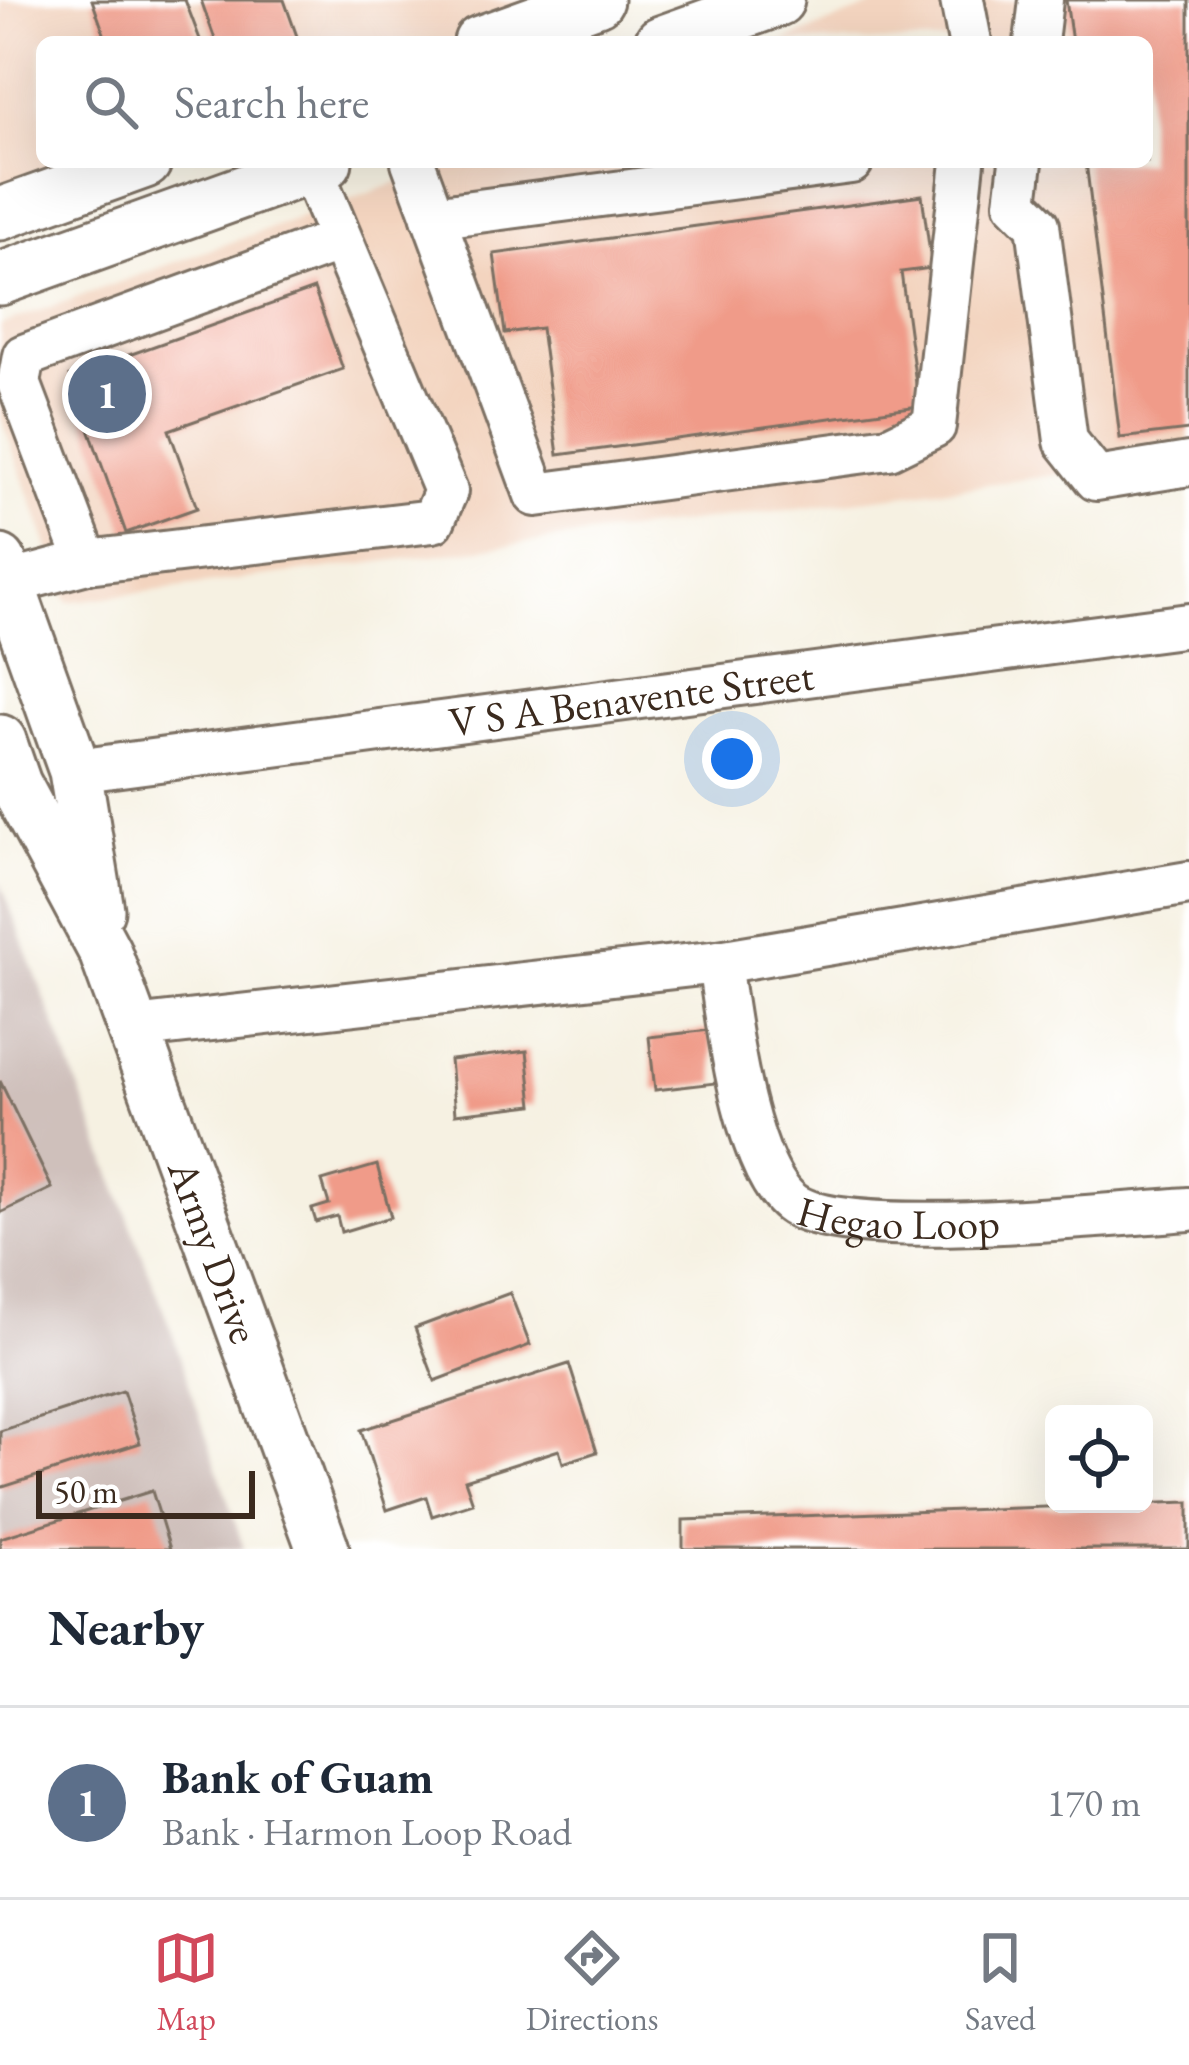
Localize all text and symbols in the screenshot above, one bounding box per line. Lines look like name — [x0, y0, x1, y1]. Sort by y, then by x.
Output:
search box — [36, 36, 1153, 168]
icon: search — [78, 69, 144, 135]
text: Search here — [174, 73, 369, 131]
pin: 1 — [68, 349, 146, 439]
street label: V S A Benavente Street — [446, 647, 817, 750]
your location — [702, 729, 762, 789]
street label: Army Drive — [155, 1152, 272, 1351]
street label: Hegao Loop — [791, 1183, 1001, 1252]
map controls — [1045, 1405, 1153, 1513]
button: locate — [1045, 1405, 1153, 1513]
scale bar — [36, 1465, 255, 1518]
text: 50 m — [54, 1470, 118, 1513]
text: Nearby — [48, 1594, 204, 1660]
text: Bank of Guam — [162, 1748, 433, 1806]
text: 1 — [77, 1777, 97, 1828]
text: 170 m — [1047, 1777, 1141, 1828]
text: Bank · Harmon Loop Road — [162, 1806, 572, 1857]
tab: Map — [153, 1925, 219, 2040]
tab: Directions — [526, 1925, 659, 2040]
tab: Saved — [965, 1925, 1036, 2040]

